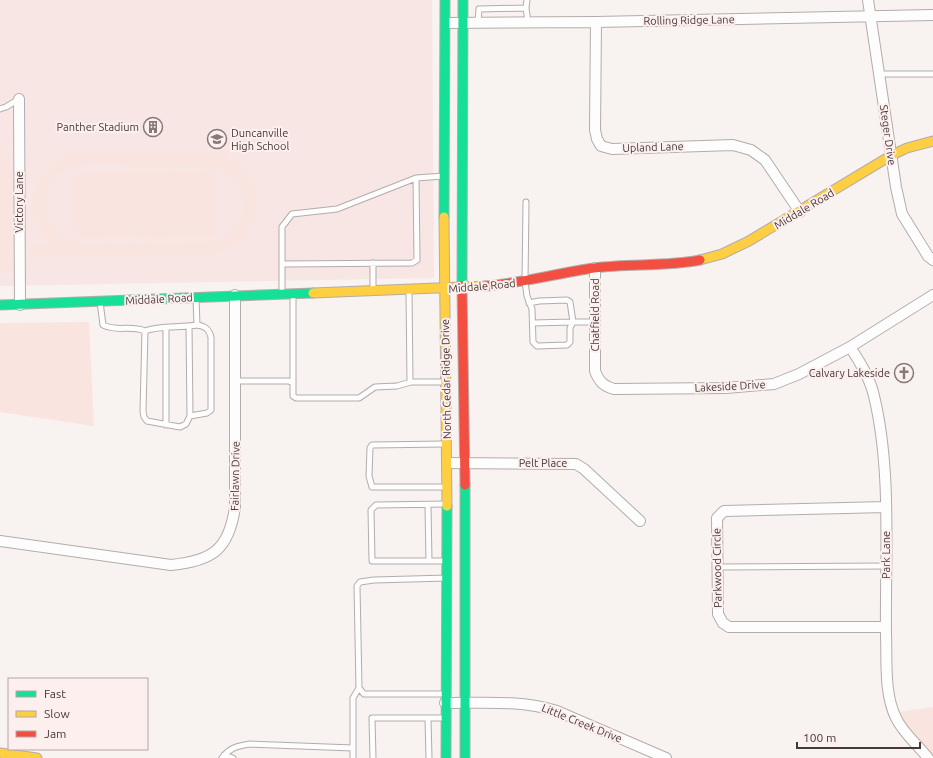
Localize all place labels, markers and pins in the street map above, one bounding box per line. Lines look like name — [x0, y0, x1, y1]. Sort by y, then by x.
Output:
building icon: Panther Stadium — [142, 116, 164, 138]
place label: Panther Stadium — [57, 121, 139, 133]
place label: Duncanville High School — [231, 127, 289, 152]
school or university icon: Duncanville High School — [206, 128, 228, 150]
church icon: Calvary Lakeside — [893, 362, 915, 384]
place label: Calvary Lakeside — [809, 367, 890, 379]

